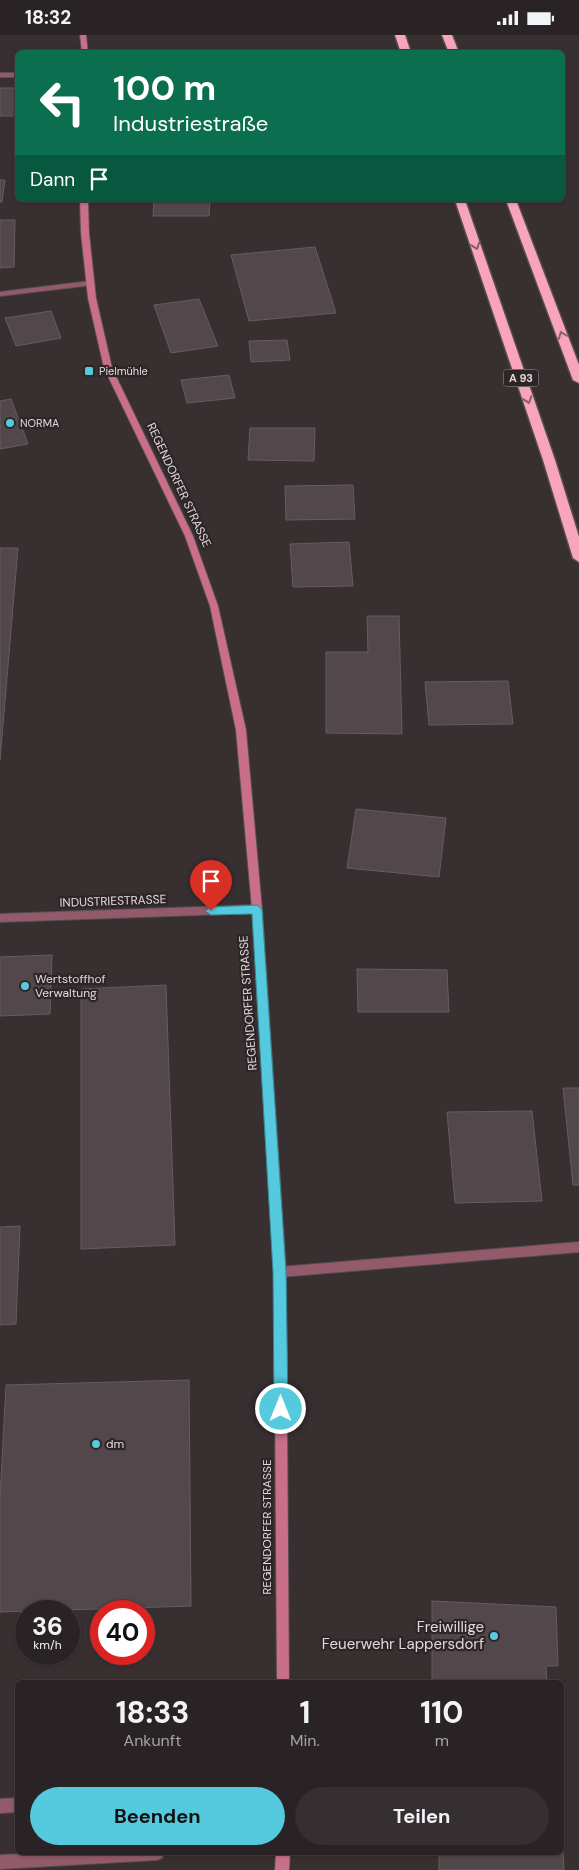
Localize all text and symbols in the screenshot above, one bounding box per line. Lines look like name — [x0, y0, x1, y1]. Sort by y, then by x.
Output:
text: 18:32 — [25, 5, 71, 30]
text: 100 m — [113, 65, 216, 111]
icon: left — [30, 70, 95, 135]
text: Industriestraße — [113, 109, 268, 138]
icon: arrive — [85, 165, 113, 193]
text: Dann — [30, 167, 75, 192]
one-way arrow — [470, 241, 480, 250]
one-way arrow — [558, 331, 568, 340]
place label: Pielmühle — [99, 364, 148, 378]
marker: Pielmühle — [83, 365, 95, 377]
road number: A 93 — [504, 369, 538, 387]
one-way arrow — [522, 395, 532, 404]
place label: NORMA — [20, 416, 59, 430]
marker: NORMA — [4, 417, 16, 429]
street label: REGENDORFER STRASSE — [143, 420, 215, 550]
pin — [190, 860, 232, 911]
icon: arrive — [197, 867, 225, 895]
street label: INDUSTRIESTRASSE — [59, 891, 167, 911]
street label: REGENDORFER STRASSE — [235, 935, 261, 1071]
place label: Wertstoffhof Verwaltung — [35, 971, 106, 1001]
marker: Wertstoffhof Verwaltung — [19, 980, 31, 992]
position arrow — [254, 1382, 306, 1434]
place label: dm — [106, 1436, 124, 1452]
marker: dm — [90, 1438, 102, 1450]
street label: REGENDORFER STRASSE — [259, 1459, 275, 1595]
speed limit sign: 40 — [90, 1600, 155, 1665]
text: 36 — [32, 1610, 63, 1643]
place label: Freiwillige Feuerwehr Lappersdorf — [322, 1617, 484, 1654]
marker: Freiwillige Feuerwehr Lappersdorf — [488, 1630, 500, 1642]
text: km/h — [33, 1637, 62, 1653]
text: 18:33 — [116, 1693, 189, 1732]
text: 1 — [299, 1693, 310, 1732]
text: 110 — [420, 1693, 463, 1732]
text: Ankunft — [124, 1730, 181, 1751]
text: Min. — [290, 1730, 320, 1751]
text: m — [435, 1730, 449, 1751]
button: Beenden — [30, 1787, 285, 1845]
button: Teilen — [295, 1787, 549, 1845]

